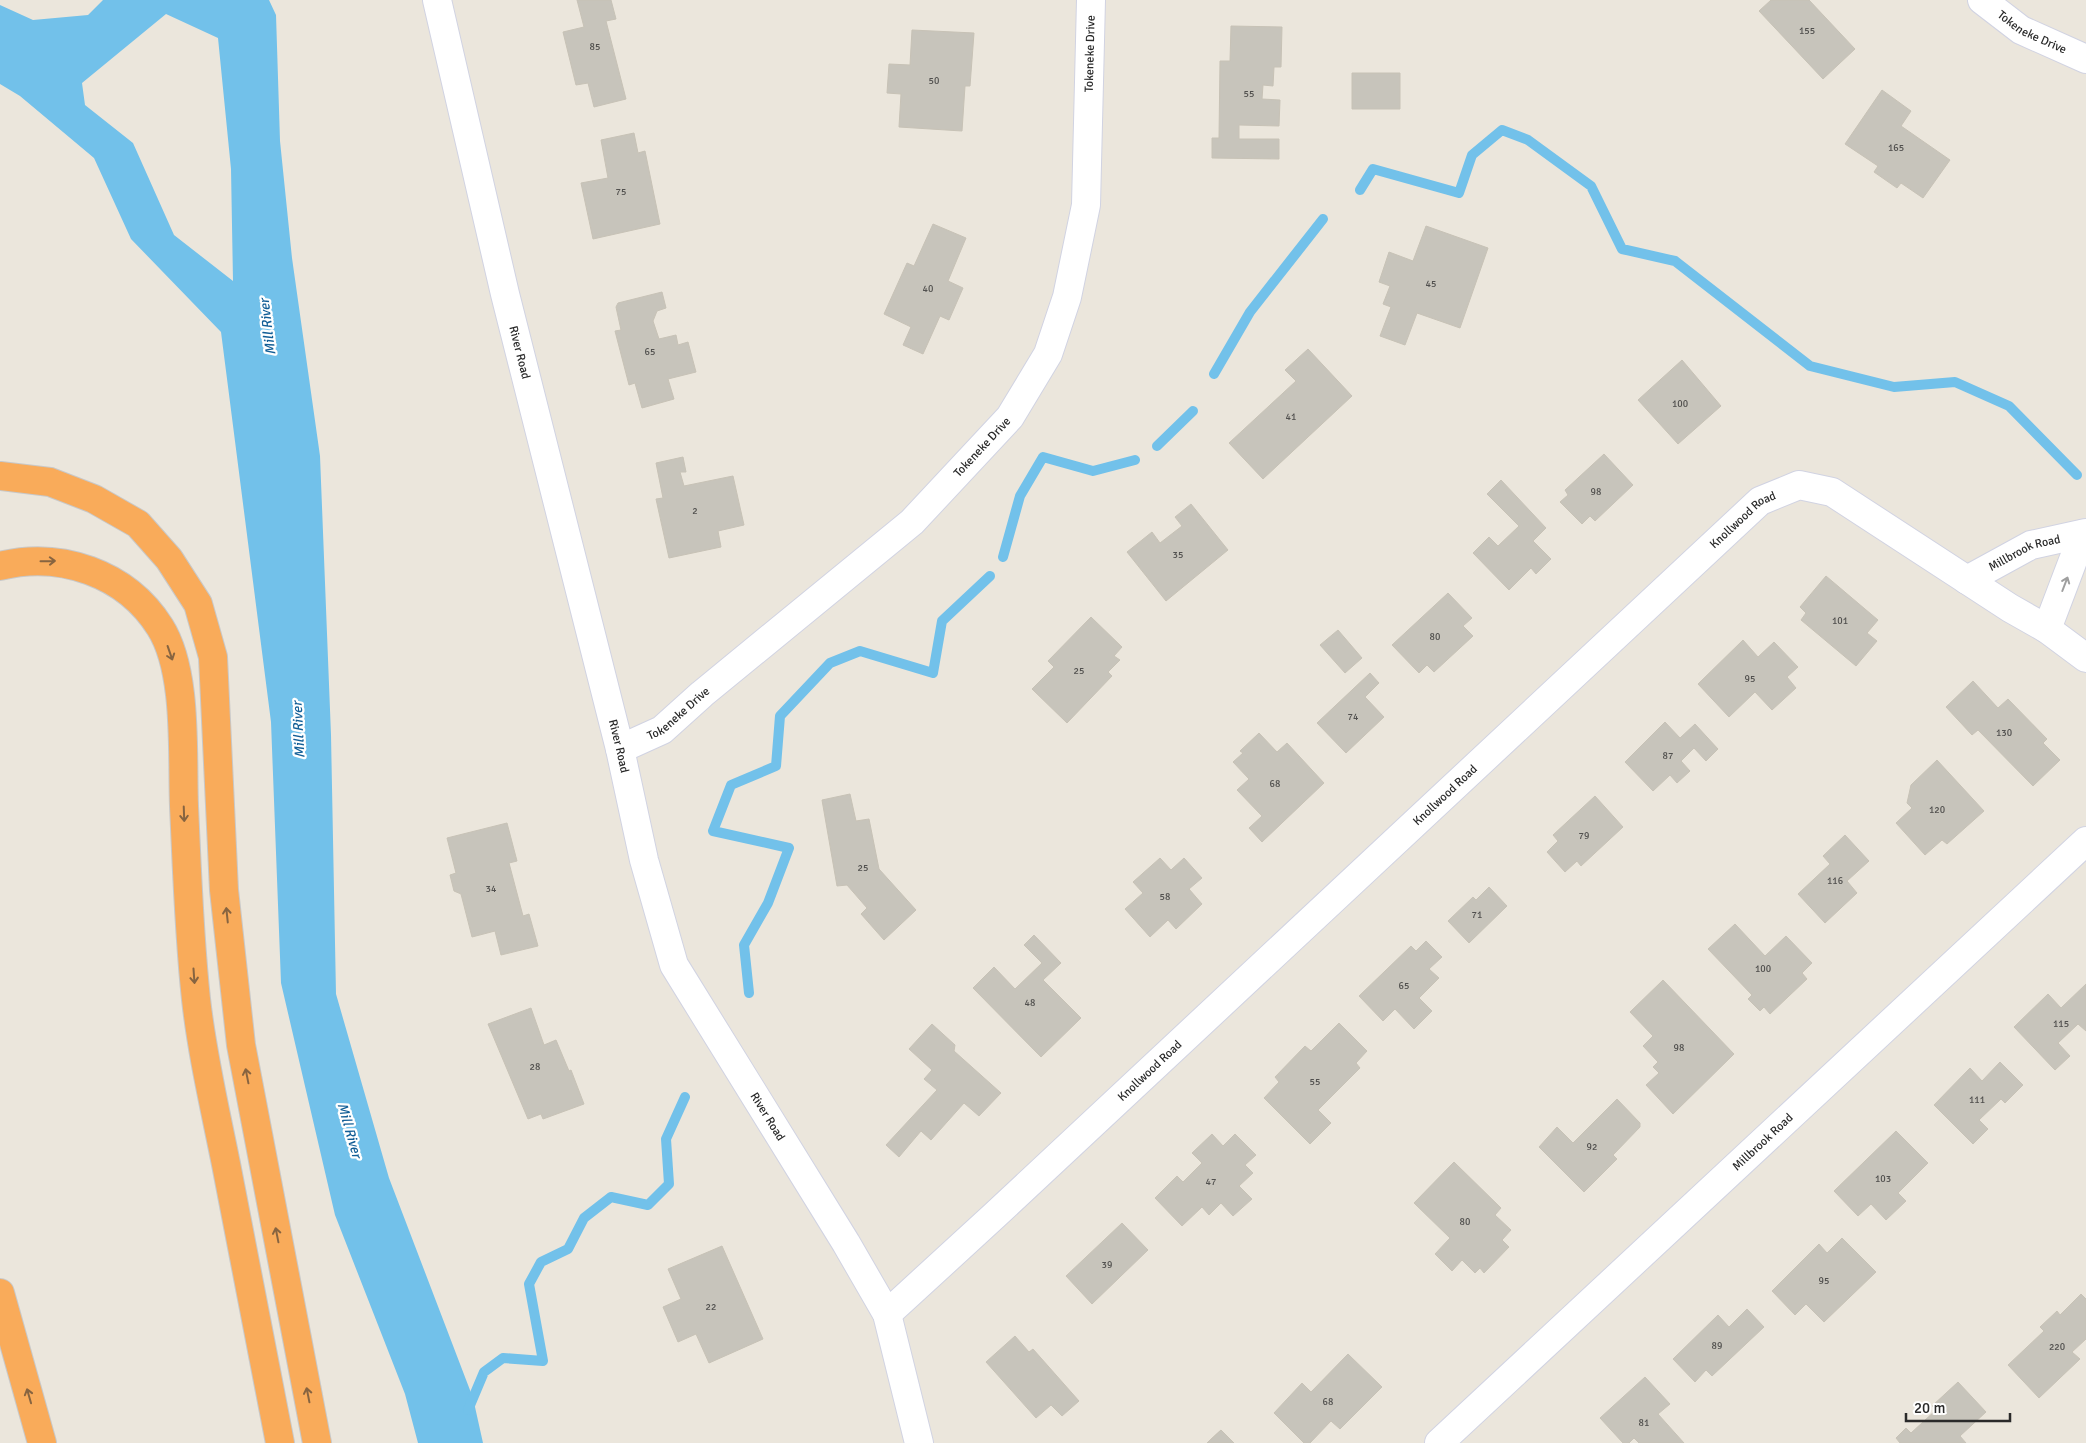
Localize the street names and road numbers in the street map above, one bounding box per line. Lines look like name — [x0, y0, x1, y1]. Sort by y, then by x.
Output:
street label: Tokeneke Drive — [1994, 8, 2069, 57]
street label: Tokeneke Drive — [1082, 15, 1099, 92]
street label: River Road — [505, 324, 533, 381]
street label: Tokeneke Drive — [951, 414, 1014, 481]
street label: Knollwood Road — [1707, 488, 1778, 552]
street label: Millbrook Road — [1986, 532, 2062, 575]
street label: Tokeneke Drive — [645, 684, 713, 744]
street label: River Road — [605, 718, 632, 774]
street label: Knollwood Road — [1410, 762, 1481, 829]
street label: Knollwood Road — [1115, 1037, 1185, 1105]
street label: River Road — [747, 1090, 788, 1144]
street label: Millbrook Road — [1730, 1110, 1796, 1174]

